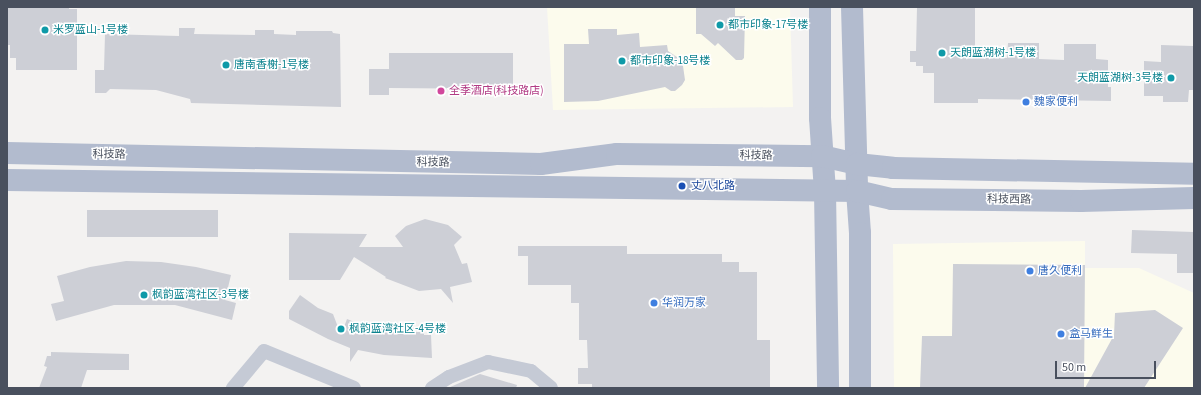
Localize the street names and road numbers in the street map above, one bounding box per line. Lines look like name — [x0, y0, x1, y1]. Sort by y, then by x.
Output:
street label: 科技路 — [92, 148, 126, 162]
street label: 科技路 — [739, 149, 773, 163]
street label: 科技路 — [416, 156, 450, 170]
street label: 科技西路 — [987, 193, 1031, 207]

